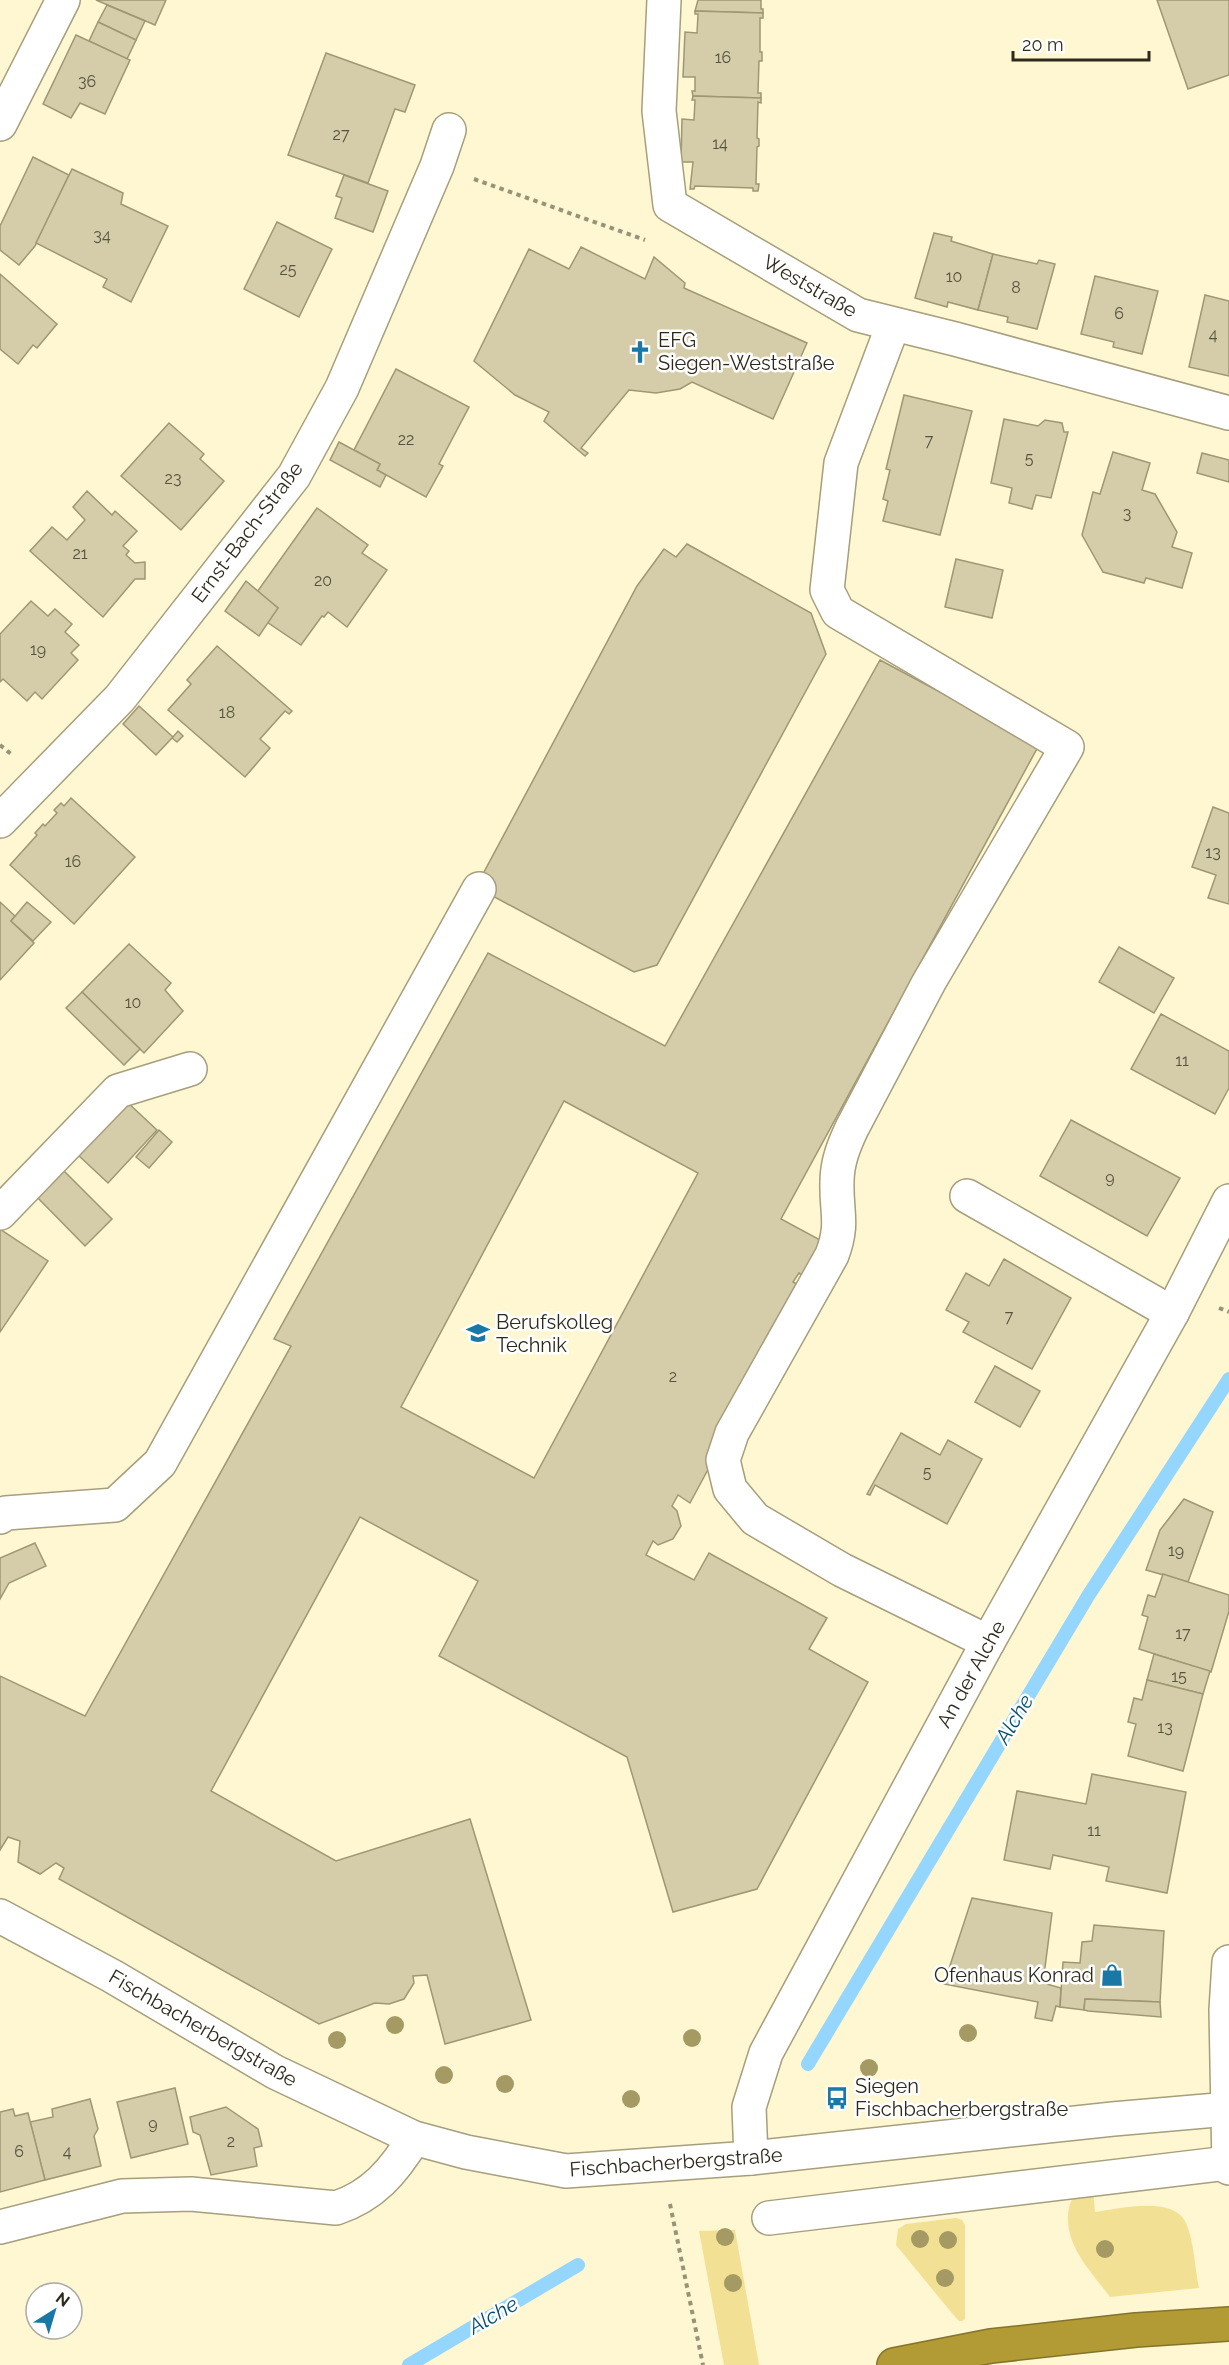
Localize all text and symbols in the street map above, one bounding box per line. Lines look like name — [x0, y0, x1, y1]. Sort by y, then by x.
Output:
scale bar — [1013, 24, 1150, 62]
text: 20 m — [1022, 34, 1064, 55]
house number: 16 — [715, 48, 731, 67]
house number: 36 — [78, 72, 96, 91]
house number: 27 — [333, 125, 350, 144]
house number: 14 — [712, 134, 728, 153]
house number: 34 — [93, 226, 111, 245]
street label: Weststraße — [759, 249, 862, 323]
house number: 25 — [279, 260, 297, 279]
house number: 10 — [946, 267, 962, 286]
house number: 8 — [1011, 278, 1021, 297]
house number: 6 — [1114, 304, 1124, 323]
house number: 4 — [1209, 325, 1218, 344]
place label: EFG Siegen-Weststraße — [658, 328, 835, 375]
church icon: EFG Siegen-Weststraße — [627, 339, 653, 365]
house number: 22 — [398, 430, 414, 449]
house number: 7 — [925, 431, 934, 450]
house number: 5 — [1025, 449, 1034, 468]
street label: Ernst-Bach-Straße — [186, 457, 308, 607]
house number: 23 — [165, 469, 181, 488]
house number: 3 — [1123, 504, 1131, 523]
house number: 21 — [72, 544, 88, 563]
house number: 20 — [314, 571, 332, 590]
house number: 19 — [30, 640, 46, 659]
house number: 18 — [219, 703, 235, 722]
house number: 13 — [1205, 843, 1221, 862]
house number: 16 — [65, 852, 81, 871]
house number: 10 — [125, 993, 141, 1012]
house number: 11 — [1175, 1051, 1189, 1070]
house number: 9 — [1105, 1168, 1115, 1187]
house number: 7 — [1005, 1307, 1014, 1326]
place label: Berufskolleg Technik — [496, 1310, 613, 1357]
school or university icon: Berufskolleg Technik — [465, 1320, 491, 1346]
house number: 2 — [669, 1367, 677, 1386]
house number: 5 — [923, 1463, 932, 1482]
house number: 19 — [1168, 1541, 1184, 1560]
street label: An der Alche — [932, 1616, 1010, 1732]
house number: 17 — [1175, 1624, 1191, 1643]
house number: 15 — [1171, 1667, 1187, 1686]
water label: Alche — [989, 1690, 1038, 1749]
house number: 13 — [1157, 1718, 1173, 1737]
house number: 11 — [1087, 1821, 1101, 1840]
shop icon: Ofenhaus Konrad — [1099, 1962, 1125, 1988]
place label: Ofenhaus Konrad — [934, 1963, 1094, 1987]
street label: Fischbacherbergstraße — [105, 1964, 302, 2092]
place label: Siegen Fischbacherbergstraße — [855, 2074, 1069, 2121]
bus stop icon: Siegen Fischbacherbergstraße — [824, 2085, 850, 2111]
house number: 9 — [148, 2114, 158, 2133]
house number: 2 — [227, 2132, 235, 2151]
house number: 6 — [14, 2142, 24, 2161]
house number: 4 — [63, 2142, 72, 2161]
street label: Fischbacherbergstraße — [569, 2143, 783, 2181]
north arrow — [24, 2281, 84, 2341]
text: N — [52, 2288, 73, 2311]
water label: Alche — [463, 2291, 522, 2340]

